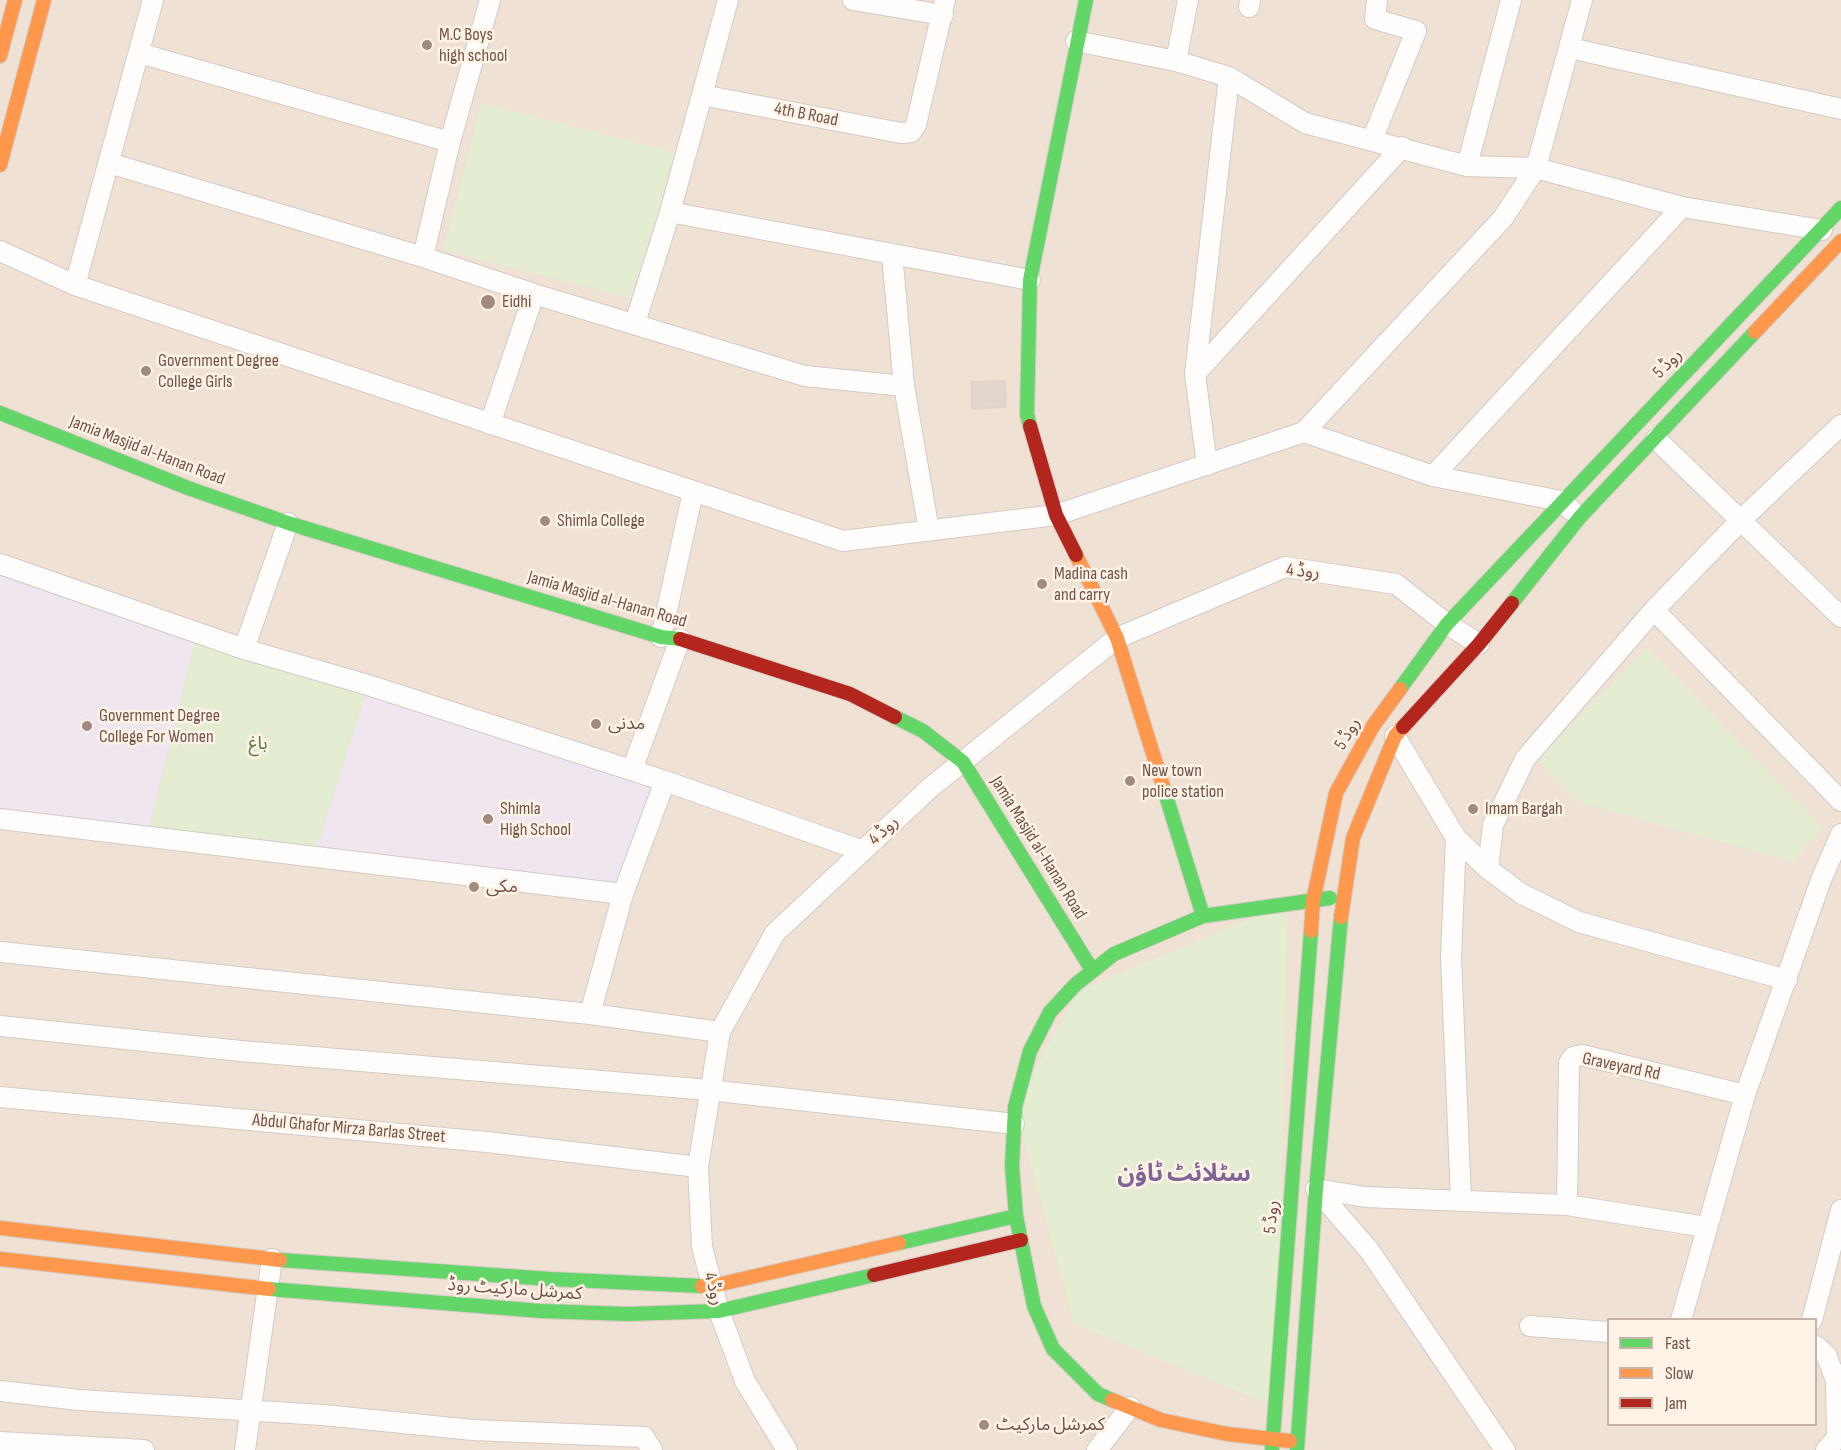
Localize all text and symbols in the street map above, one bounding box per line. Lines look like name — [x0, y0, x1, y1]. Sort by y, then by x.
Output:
place label: M.C Boys high school — [439, 24, 507, 66]
marker: M.C Boys high school — [420, 38, 434, 52]
street label: 4th B Road — [772, 98, 840, 132]
place label: Eidhi — [502, 291, 531, 313]
marker: Eidhi — [479, 293, 497, 311]
street label: روڈ 5 — [1649, 345, 1687, 383]
place label: Government Degree College Girls — [158, 350, 279, 392]
marker: Government Degree College Girls — [139, 364, 153, 378]
street label: Jamia Masjid al-Hanan Road — [66, 411, 228, 491]
place label: Shimla College — [557, 510, 645, 532]
marker: Shimla College — [538, 514, 552, 528]
street label: روڈ 4 — [1285, 560, 1321, 584]
place label: Madina cash and carry — [1054, 563, 1128, 606]
street label: Jamia Masjid al-Hanan Road — [525, 567, 689, 633]
marker: Madina cash and carry — [1035, 577, 1049, 591]
place label: Government Degree College For Women — [99, 705, 220, 748]
place label: مدنی — [608, 713, 645, 735]
street label: روڈ 5 — [1330, 714, 1366, 754]
marker: مدنی — [589, 717, 603, 731]
marker: Government Degree College For Women — [80, 719, 94, 733]
park label: باغ — [248, 733, 268, 755]
place label: New town police station — [1142, 760, 1224, 802]
street label: Jamia Masjid al-Hanan Road — [985, 773, 1091, 923]
marker: New town police station — [1123, 774, 1137, 788]
place label: Shimla High School — [500, 798, 571, 840]
place label: Imam Bargah — [1485, 798, 1563, 820]
marker: Imam Bargah — [1466, 802, 1480, 816]
marker: Shimla High School — [481, 812, 495, 826]
street label: روڈ 4 — [864, 812, 904, 850]
place label: مکی — [486, 876, 518, 898]
marker: مکی — [467, 880, 481, 894]
street label: Graveyard Rd — [1580, 1048, 1662, 1086]
street label: Abdul Ghafor Mirza Barlas Street — [252, 1110, 446, 1148]
district label: سٹلائٹ ٹاؤن — [1117, 1161, 1251, 1189]
street label: روڈ 5 — [1260, 1200, 1284, 1234]
street label: روڈ 4 — [698, 1270, 728, 1308]
street label: کمرشل مارکیٹ روڈ — [447, 1275, 583, 1305]
legend — [1607, 1318, 1817, 1426]
text: Fast — [1665, 1333, 1690, 1354]
text: Slow — [1665, 1363, 1694, 1384]
text: Jam — [1665, 1393, 1687, 1414]
place label: کمرشل مارکیٹ — [996, 1414, 1105, 1436]
marker: کمرشل مارکیٹ — [977, 1418, 991, 1432]

